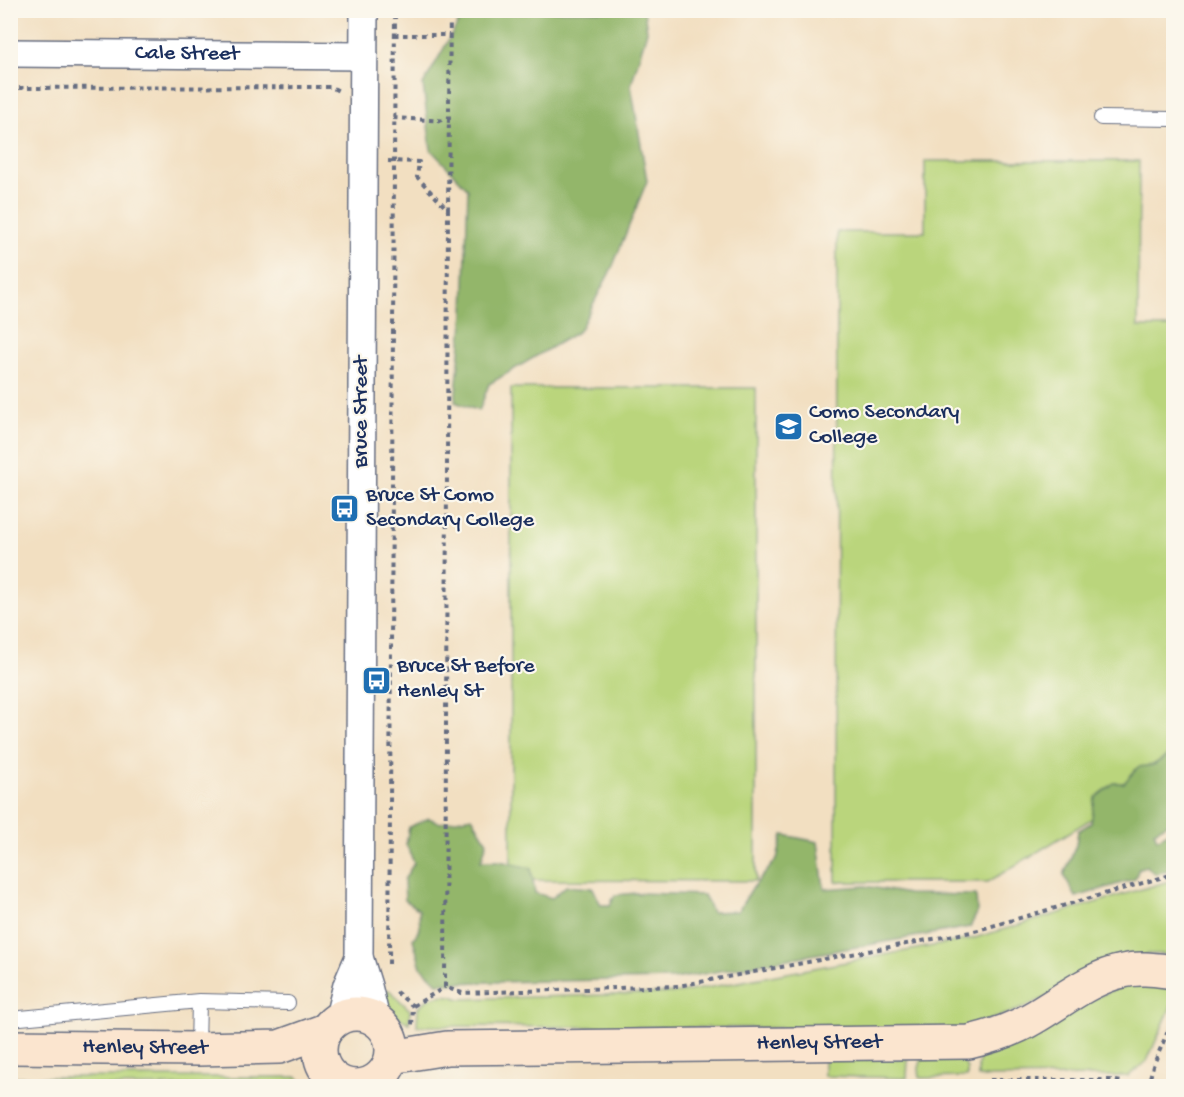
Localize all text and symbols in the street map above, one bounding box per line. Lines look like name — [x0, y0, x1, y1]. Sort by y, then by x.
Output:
street label: Cale Street — [135, 41, 241, 68]
street label: Bruce Street — [349, 354, 375, 469]
place label: Como Secondary College — [809, 400, 959, 451]
school or university icon: Como Secondary College — [772, 410, 804, 442]
place label: Bruce St Como Secondary College — [365, 483, 535, 534]
bus stop icon: Bruce St Como Secondary College — [329, 493, 361, 525]
place label: Bruce St Before Henley St — [396, 654, 535, 705]
bus stop icon: Bruce St Before Henley St — [360, 664, 392, 696]
street label: Henley Street — [756, 1030, 884, 1057]
street label: Henley Street — [82, 1035, 210, 1062]

